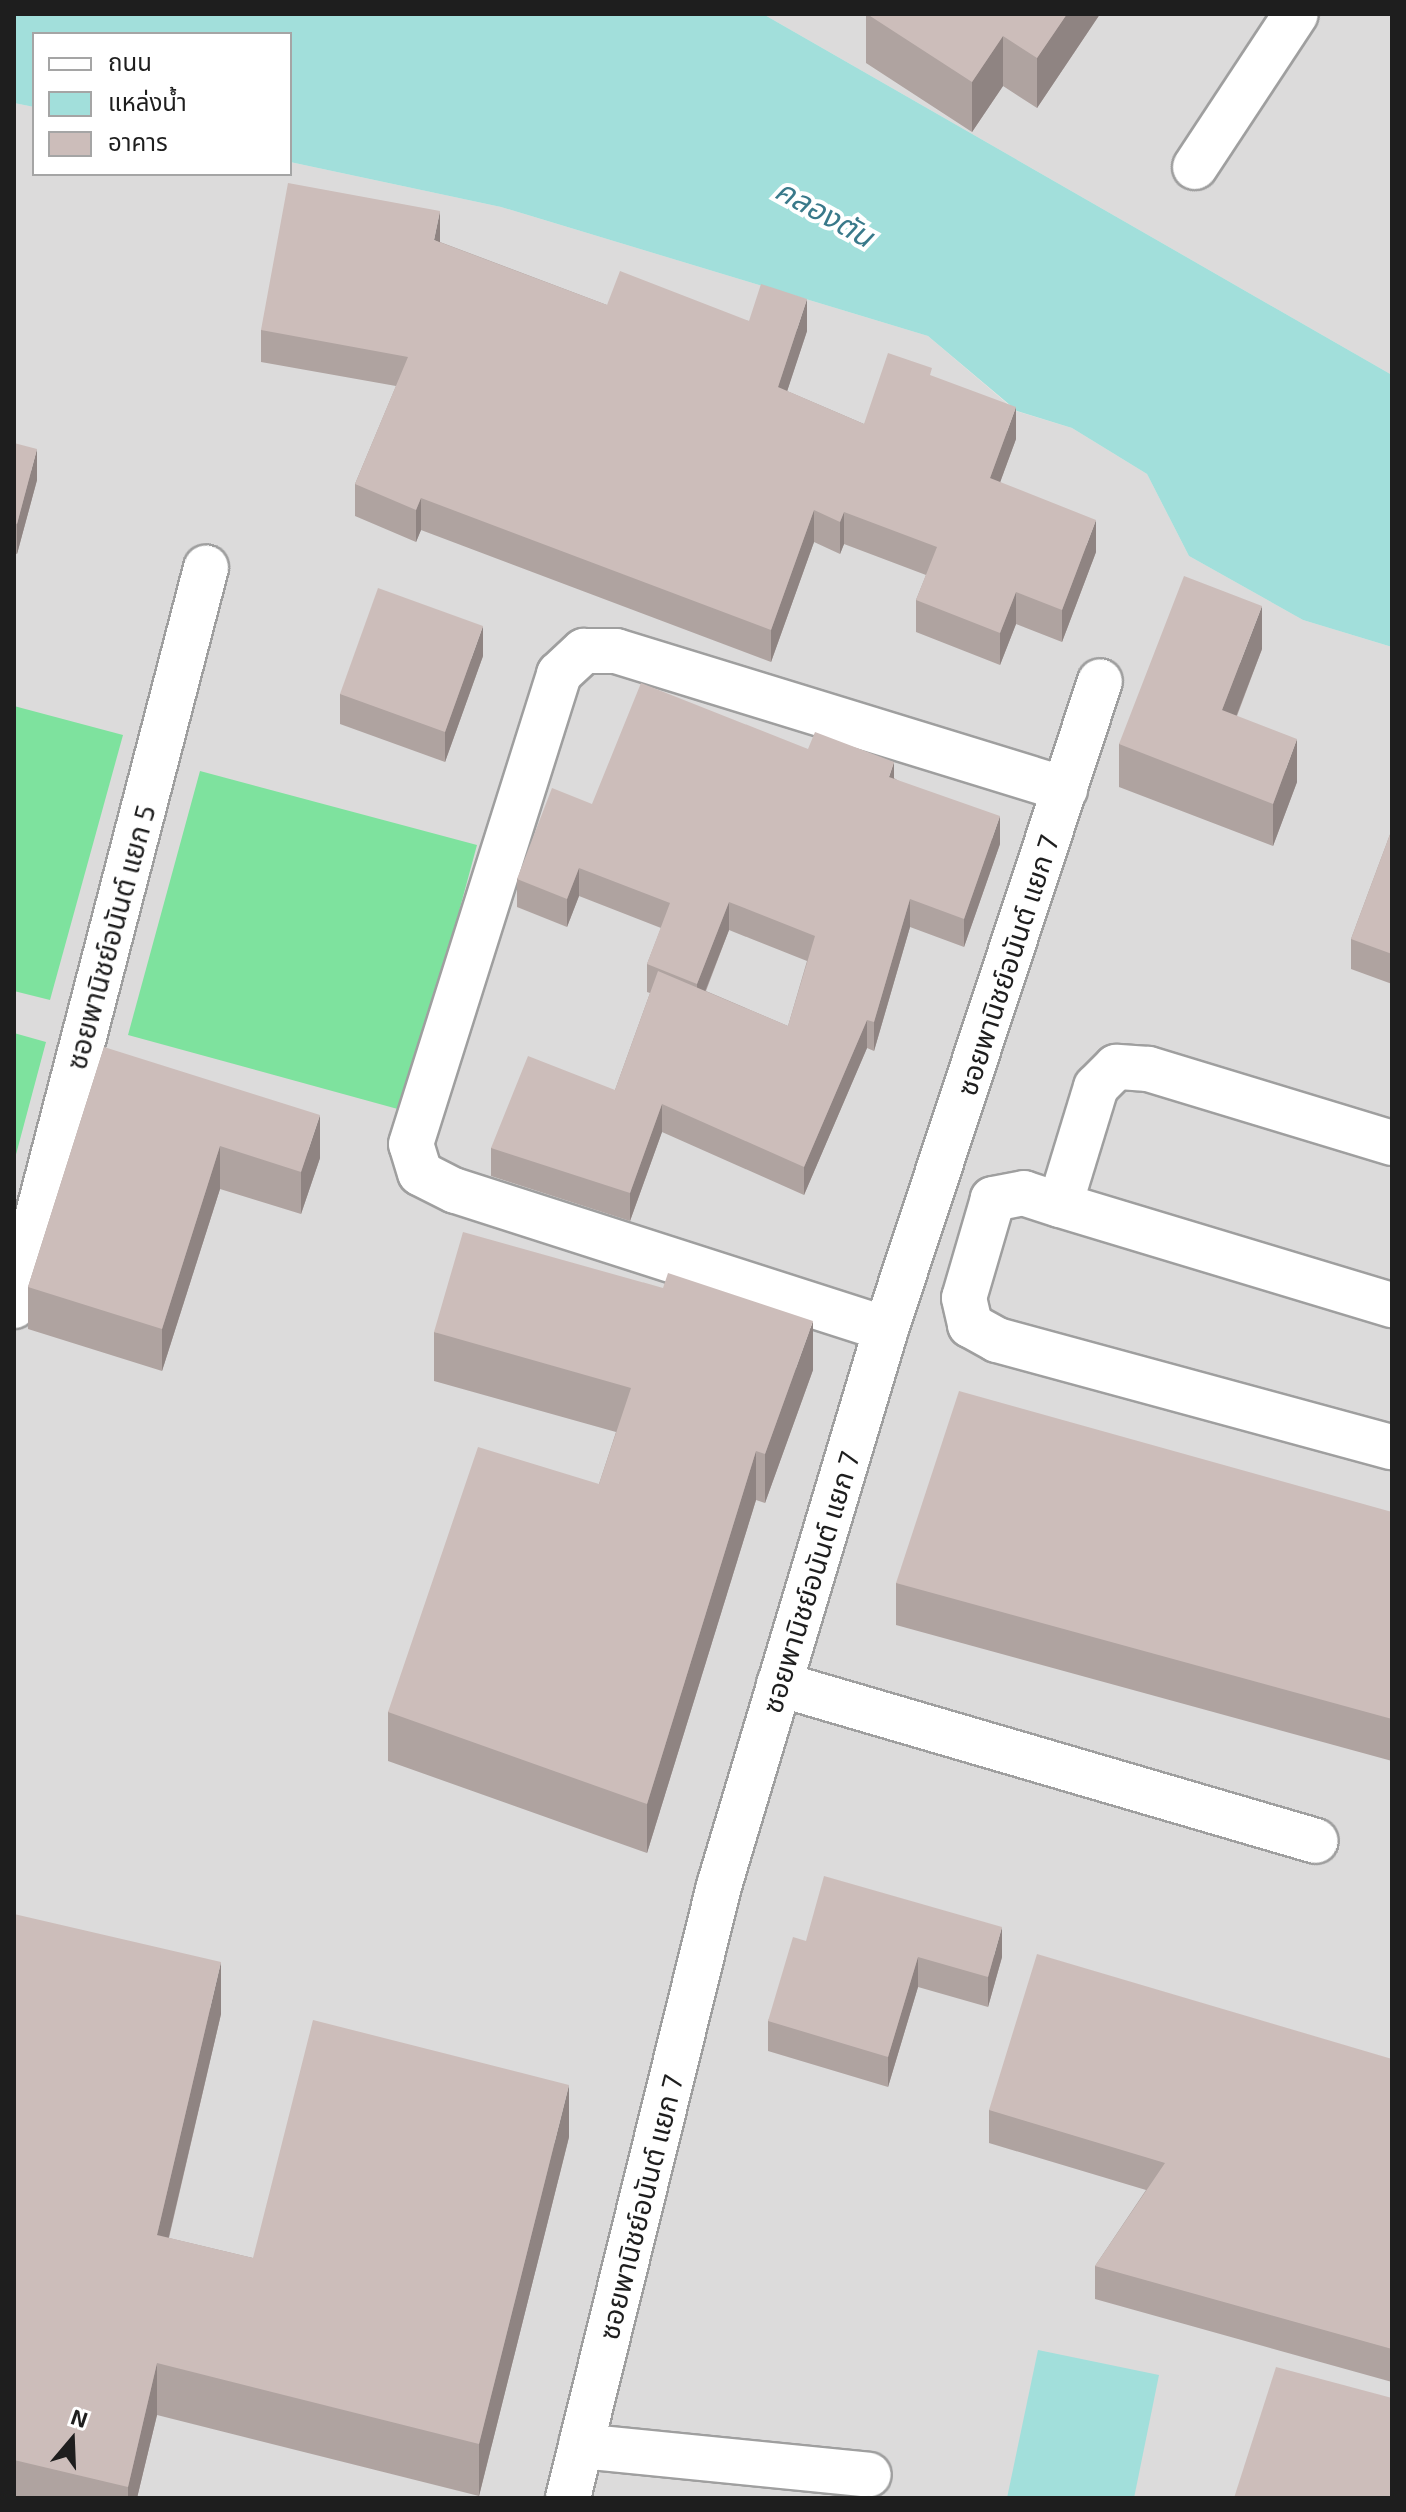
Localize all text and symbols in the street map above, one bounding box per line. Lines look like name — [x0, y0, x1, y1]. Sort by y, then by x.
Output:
legend — [32, 32, 292, 176]
text: ถนน — [108, 47, 152, 76]
text: แหล่งน้ำ — [108, 87, 187, 116]
text: อาคาร — [108, 127, 168, 156]
water label: คลองตัน — [770, 170, 880, 254]
street label: ซอยพานิชย์อนันต์ แยก 5 — [59, 801, 161, 1073]
street label: ซอยพานิชย์อนันต์ แยก 7 — [949, 831, 1065, 1099]
street label: ซอยพานิชย์อนันต์ แยก 7 — [754, 1447, 866, 1717]
street label: ซอยพานิชย์อนันต์ แยก 7 — [591, 2071, 689, 2343]
north arrow — [32, 2400, 112, 2480]
text: N — [68, 2402, 92, 2432]

